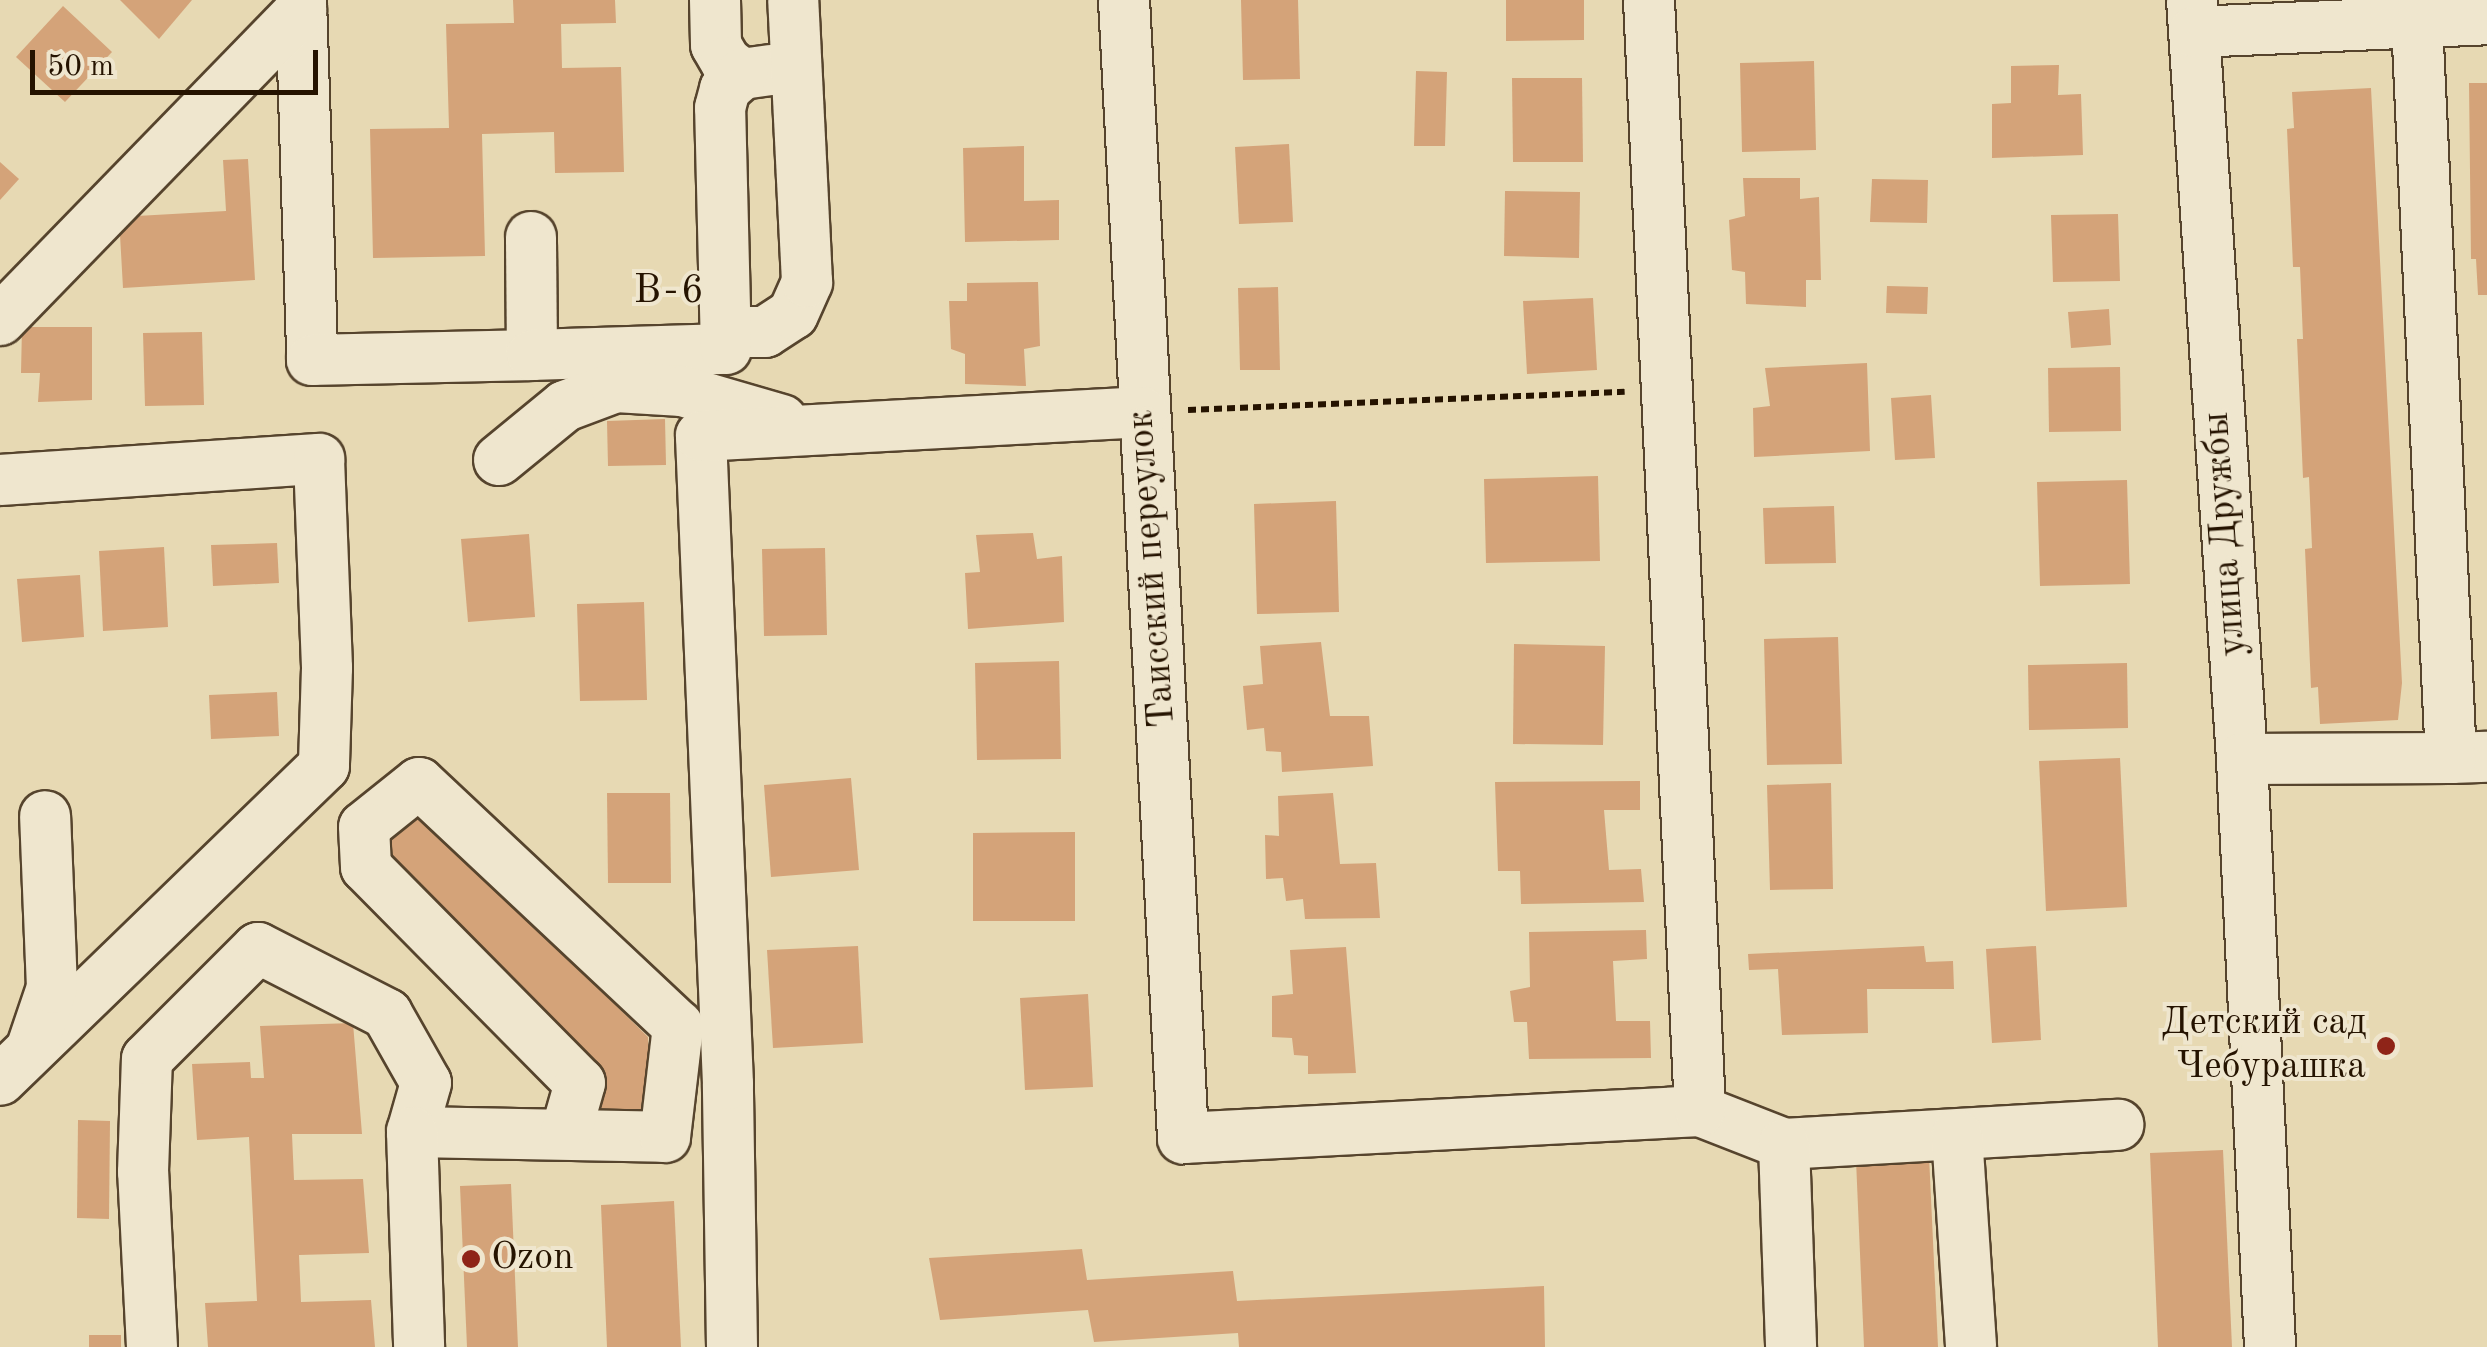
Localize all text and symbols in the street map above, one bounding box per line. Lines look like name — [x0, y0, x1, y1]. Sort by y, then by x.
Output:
scale bar — [35, 30, 322, 92]
text: 50 m — [47, 52, 114, 82]
district label: В-6 — [633, 268, 707, 316]
street label: Таисский переулок — [1119, 408, 1187, 730]
street label: улица Дружбы — [2195, 410, 2257, 658]
place label: Детский сад Чебурашка — [2161, 1001, 2366, 1090]
marker: Детский сад Чебурашка — [2375, 1035, 2397, 1057]
place label: Ozon — [491, 1236, 574, 1282]
marker: Ozon — [460, 1248, 482, 1270]

